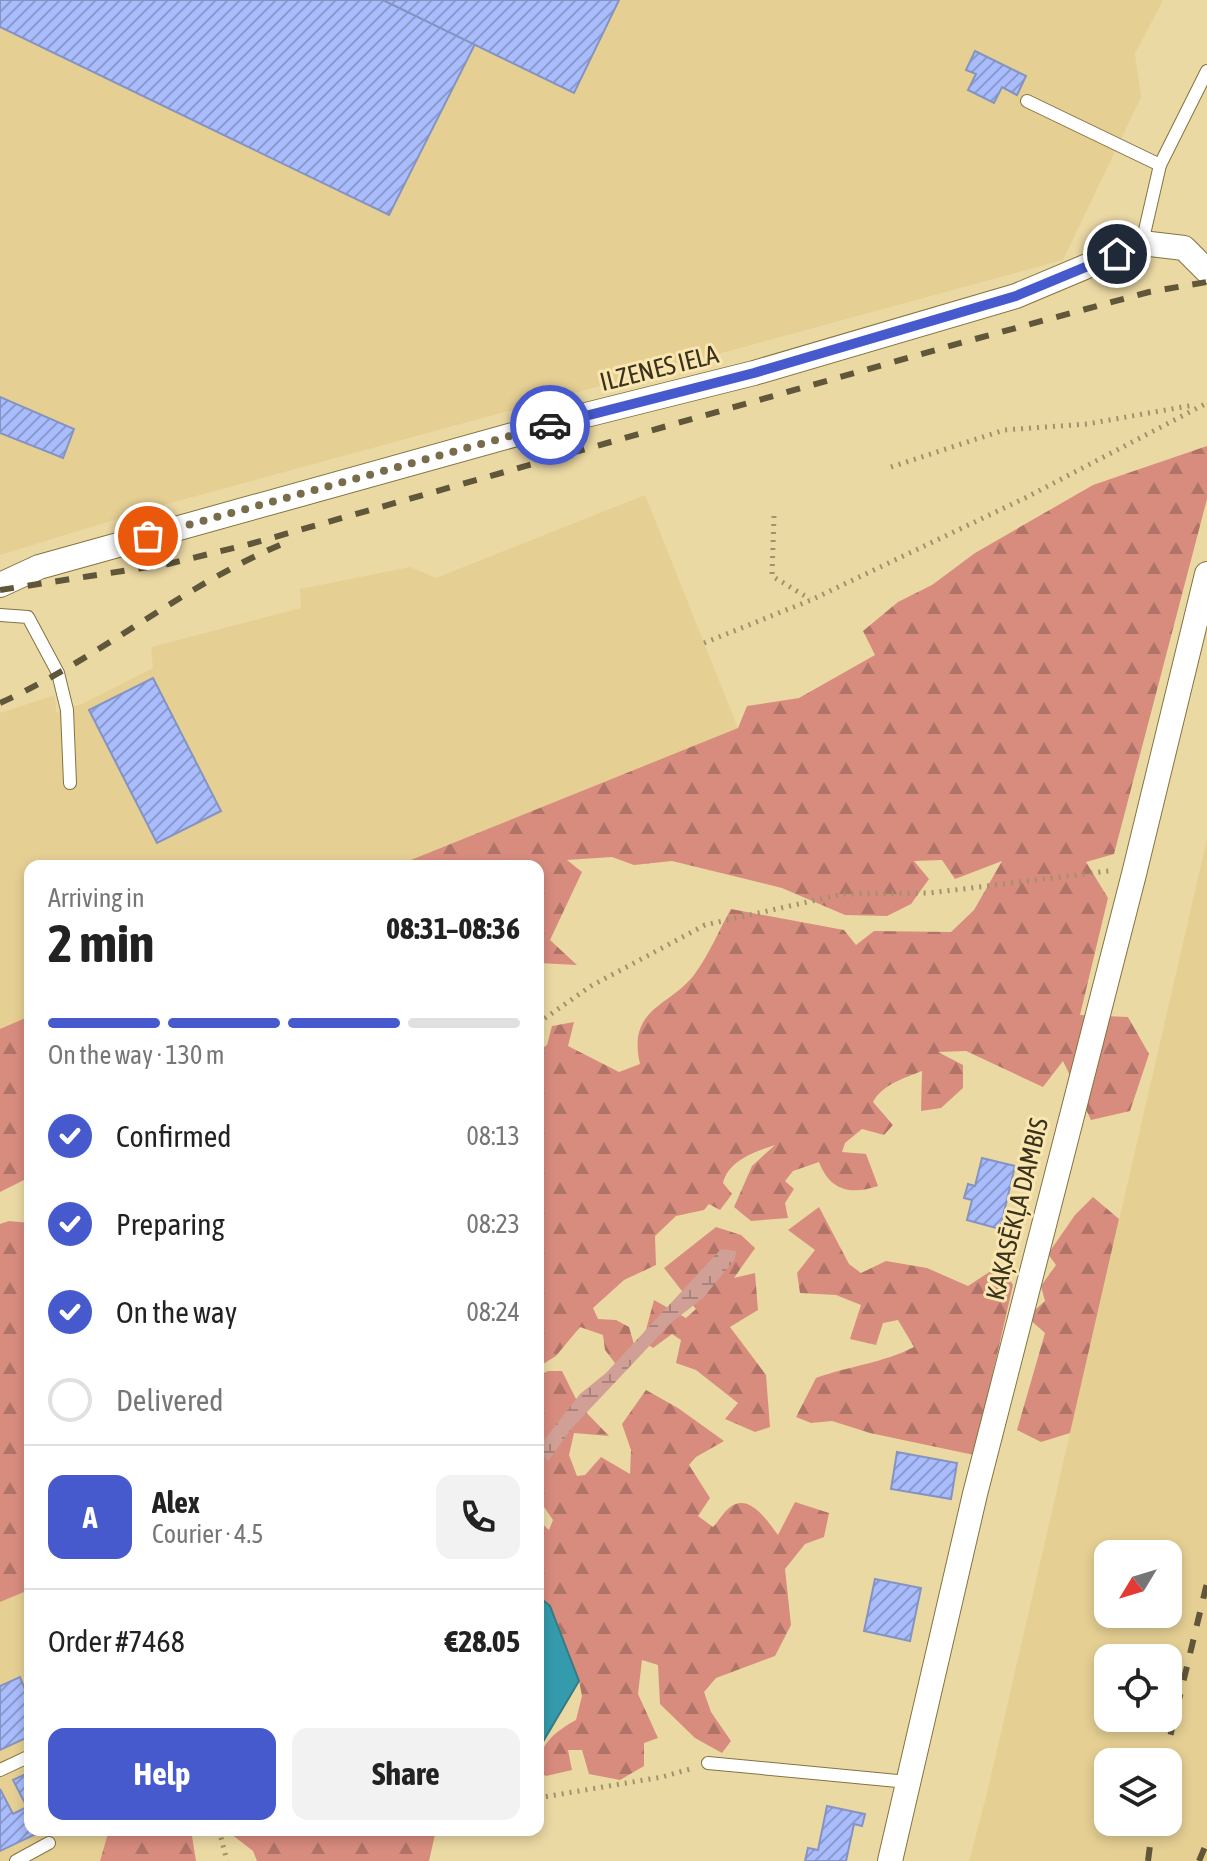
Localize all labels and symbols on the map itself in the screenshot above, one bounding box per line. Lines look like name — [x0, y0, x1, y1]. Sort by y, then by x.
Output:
pin — [1083, 220, 1151, 288]
street label: ILZENES IELA — [597, 339, 722, 397]
courier — [510, 385, 590, 465]
pin — [114, 502, 182, 570]
street label: KAĶASĒKĻA DAMBIS — [980, 1115, 1054, 1303]
north arrow — [1094, 1540, 1182, 1628]

